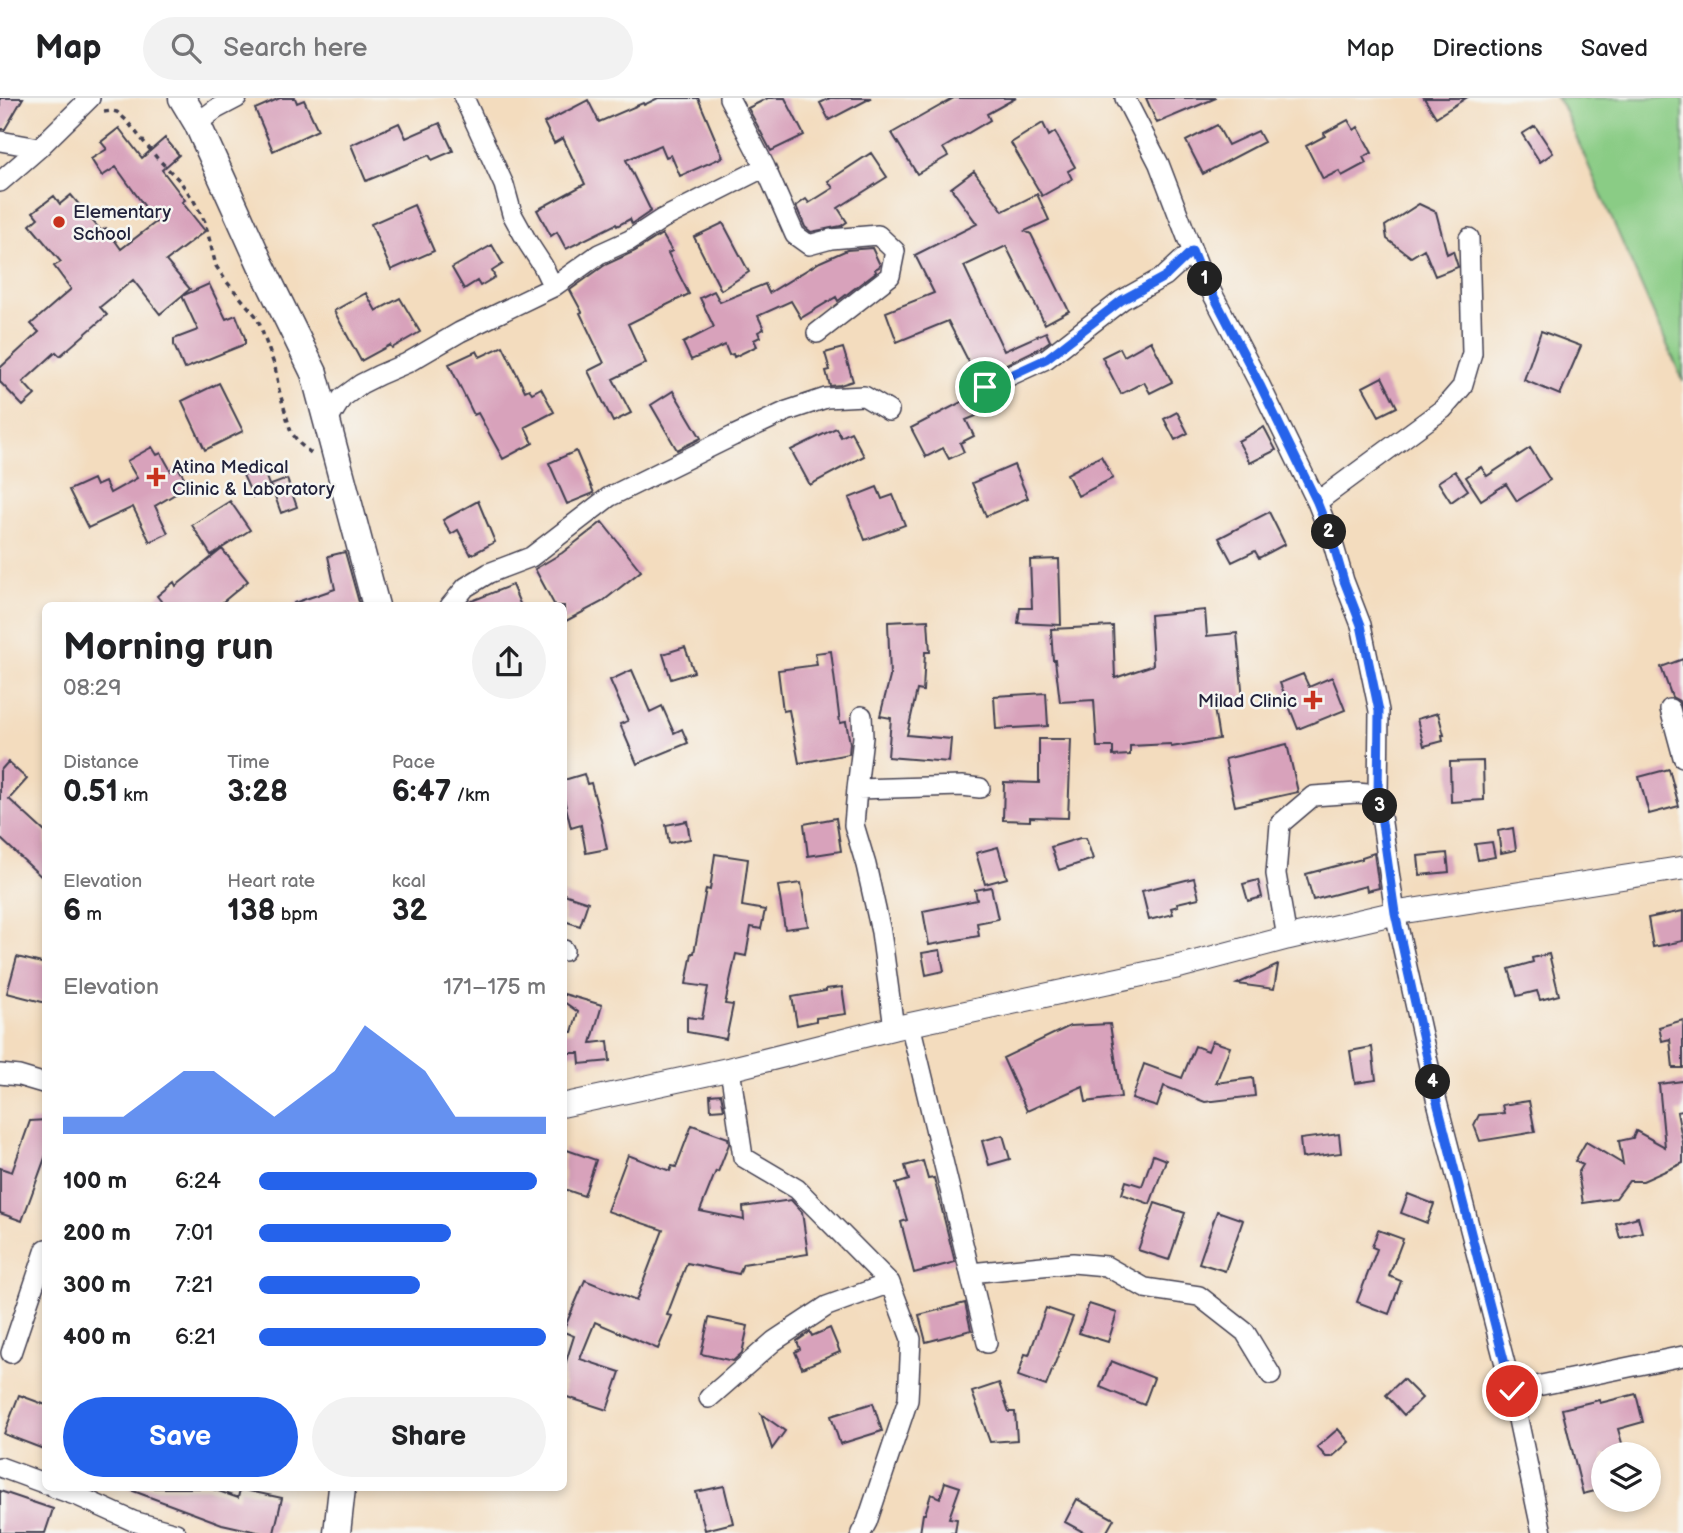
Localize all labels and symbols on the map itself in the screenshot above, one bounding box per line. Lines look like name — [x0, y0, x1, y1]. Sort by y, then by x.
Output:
place label: Elementary School — [73, 201, 171, 246]
marker: Elementary School — [51, 214, 67, 230]
pin: 1 — [1188, 262, 1222, 296]
pin — [955, 357, 1015, 417]
place label: Atina Medical Clinic & Laboratory — [172, 456, 335, 501]
marker: Atina Medical Clinic & Laboratory — [146, 467, 166, 487]
pin: 2 — [1312, 514, 1346, 550]
place label: Milad Clinic — [1198, 690, 1297, 713]
marker: Milad Clinic — [1303, 690, 1323, 710]
pin: 3 — [1362, 788, 1398, 824]
pin: 4 — [1416, 1065, 1450, 1100]
pin — [1482, 1361, 1542, 1421]

